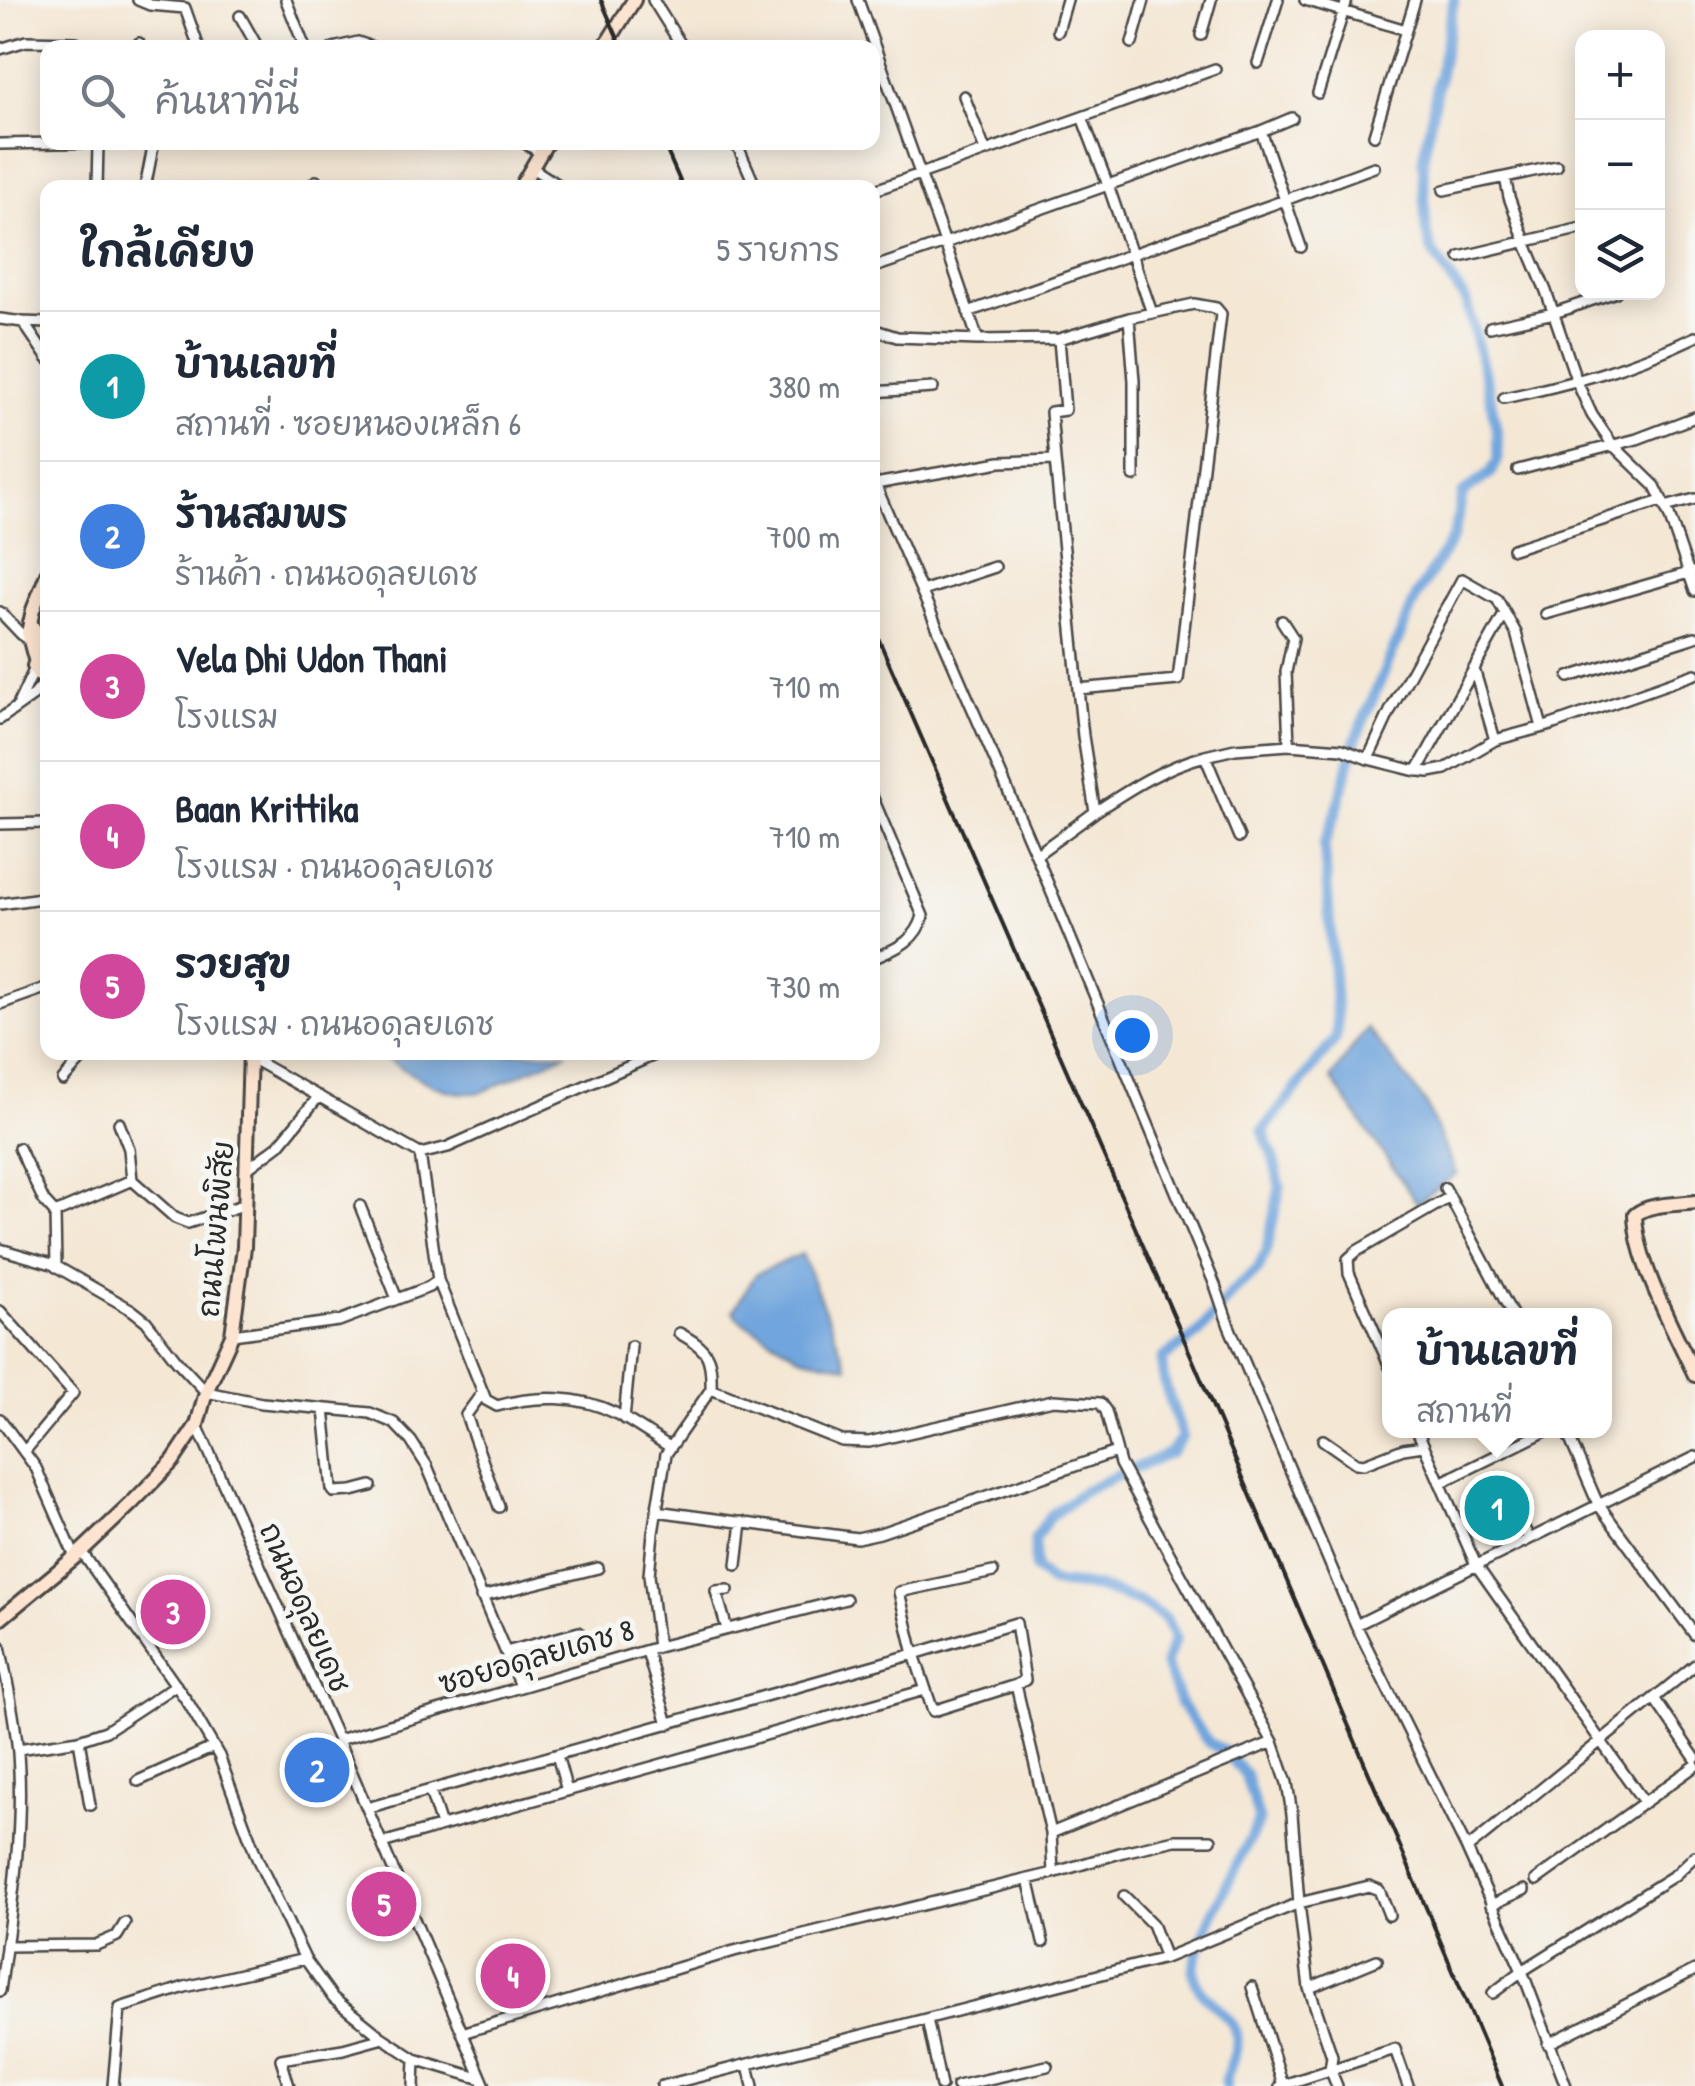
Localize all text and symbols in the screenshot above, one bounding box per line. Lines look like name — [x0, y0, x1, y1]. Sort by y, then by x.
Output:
map controls — [1575, 30, 1665, 300]
button: + — [1575, 30, 1665, 120]
search box — [40, 40, 880, 150]
icon: search — [75, 68, 130, 123]
text: ค้นหาที่นี่ — [155, 74, 299, 126]
button: − — [1575, 120, 1665, 210]
button: layers — [1575, 210, 1665, 300]
text: ใกล้เคียง — [80, 222, 255, 279]
text: 5 รายการ — [716, 228, 840, 271]
text: บ้านเลขที่ — [175, 337, 337, 389]
text: 1 — [107, 365, 118, 408]
text: 380 m — [768, 365, 840, 408]
text: สถานที่ · ซอยหนองเหล็ก 6 — [175, 402, 521, 445]
text: ร้านสมพร — [175, 487, 348, 539]
text: 2 — [105, 515, 120, 558]
text: 700 m — [766, 515, 840, 558]
text: ร้านค้า · ถนนอดุลยเดช — [175, 552, 478, 595]
text: Vela Dhi Udon Thani — [175, 632, 448, 684]
text: 3 — [105, 665, 120, 708]
text: 710 m — [769, 665, 840, 708]
text: โรงแรม — [175, 695, 279, 738]
text: Baan Krittika — [175, 782, 358, 834]
text: 4 — [106, 815, 119, 858]
text: 710 m — [769, 815, 840, 858]
text: โรงแรม · ถนนอดุลยเดช — [175, 845, 494, 888]
text: รวยสุข — [175, 937, 291, 989]
text: 5 — [106, 965, 119, 1008]
text: 730 m — [766, 965, 840, 1008]
text: โรงแรม · ถนนอดุลยเดช — [175, 1002, 494, 1045]
your location — [1107, 1010, 1158, 1061]
street label: ถนนโพนพิสัย — [187, 1139, 243, 1319]
popup — [1382, 1308, 1612, 1438]
text: บ้านเลขที่ — [1416, 1324, 1578, 1376]
text: สถานที่ — [1416, 1389, 1513, 1432]
pin: 1 — [1464, 1470, 1530, 1546]
street label: ถนนอดุลยเดช — [248, 1516, 361, 1700]
pin: 3 — [140, 1574, 206, 1650]
street label: ซอยอดุลยเดช 8 — [434, 1609, 639, 1706]
pin: 2 — [284, 1732, 350, 1808]
pin: 5 — [352, 1866, 416, 1942]
pin: 4 — [480, 1938, 546, 2014]

